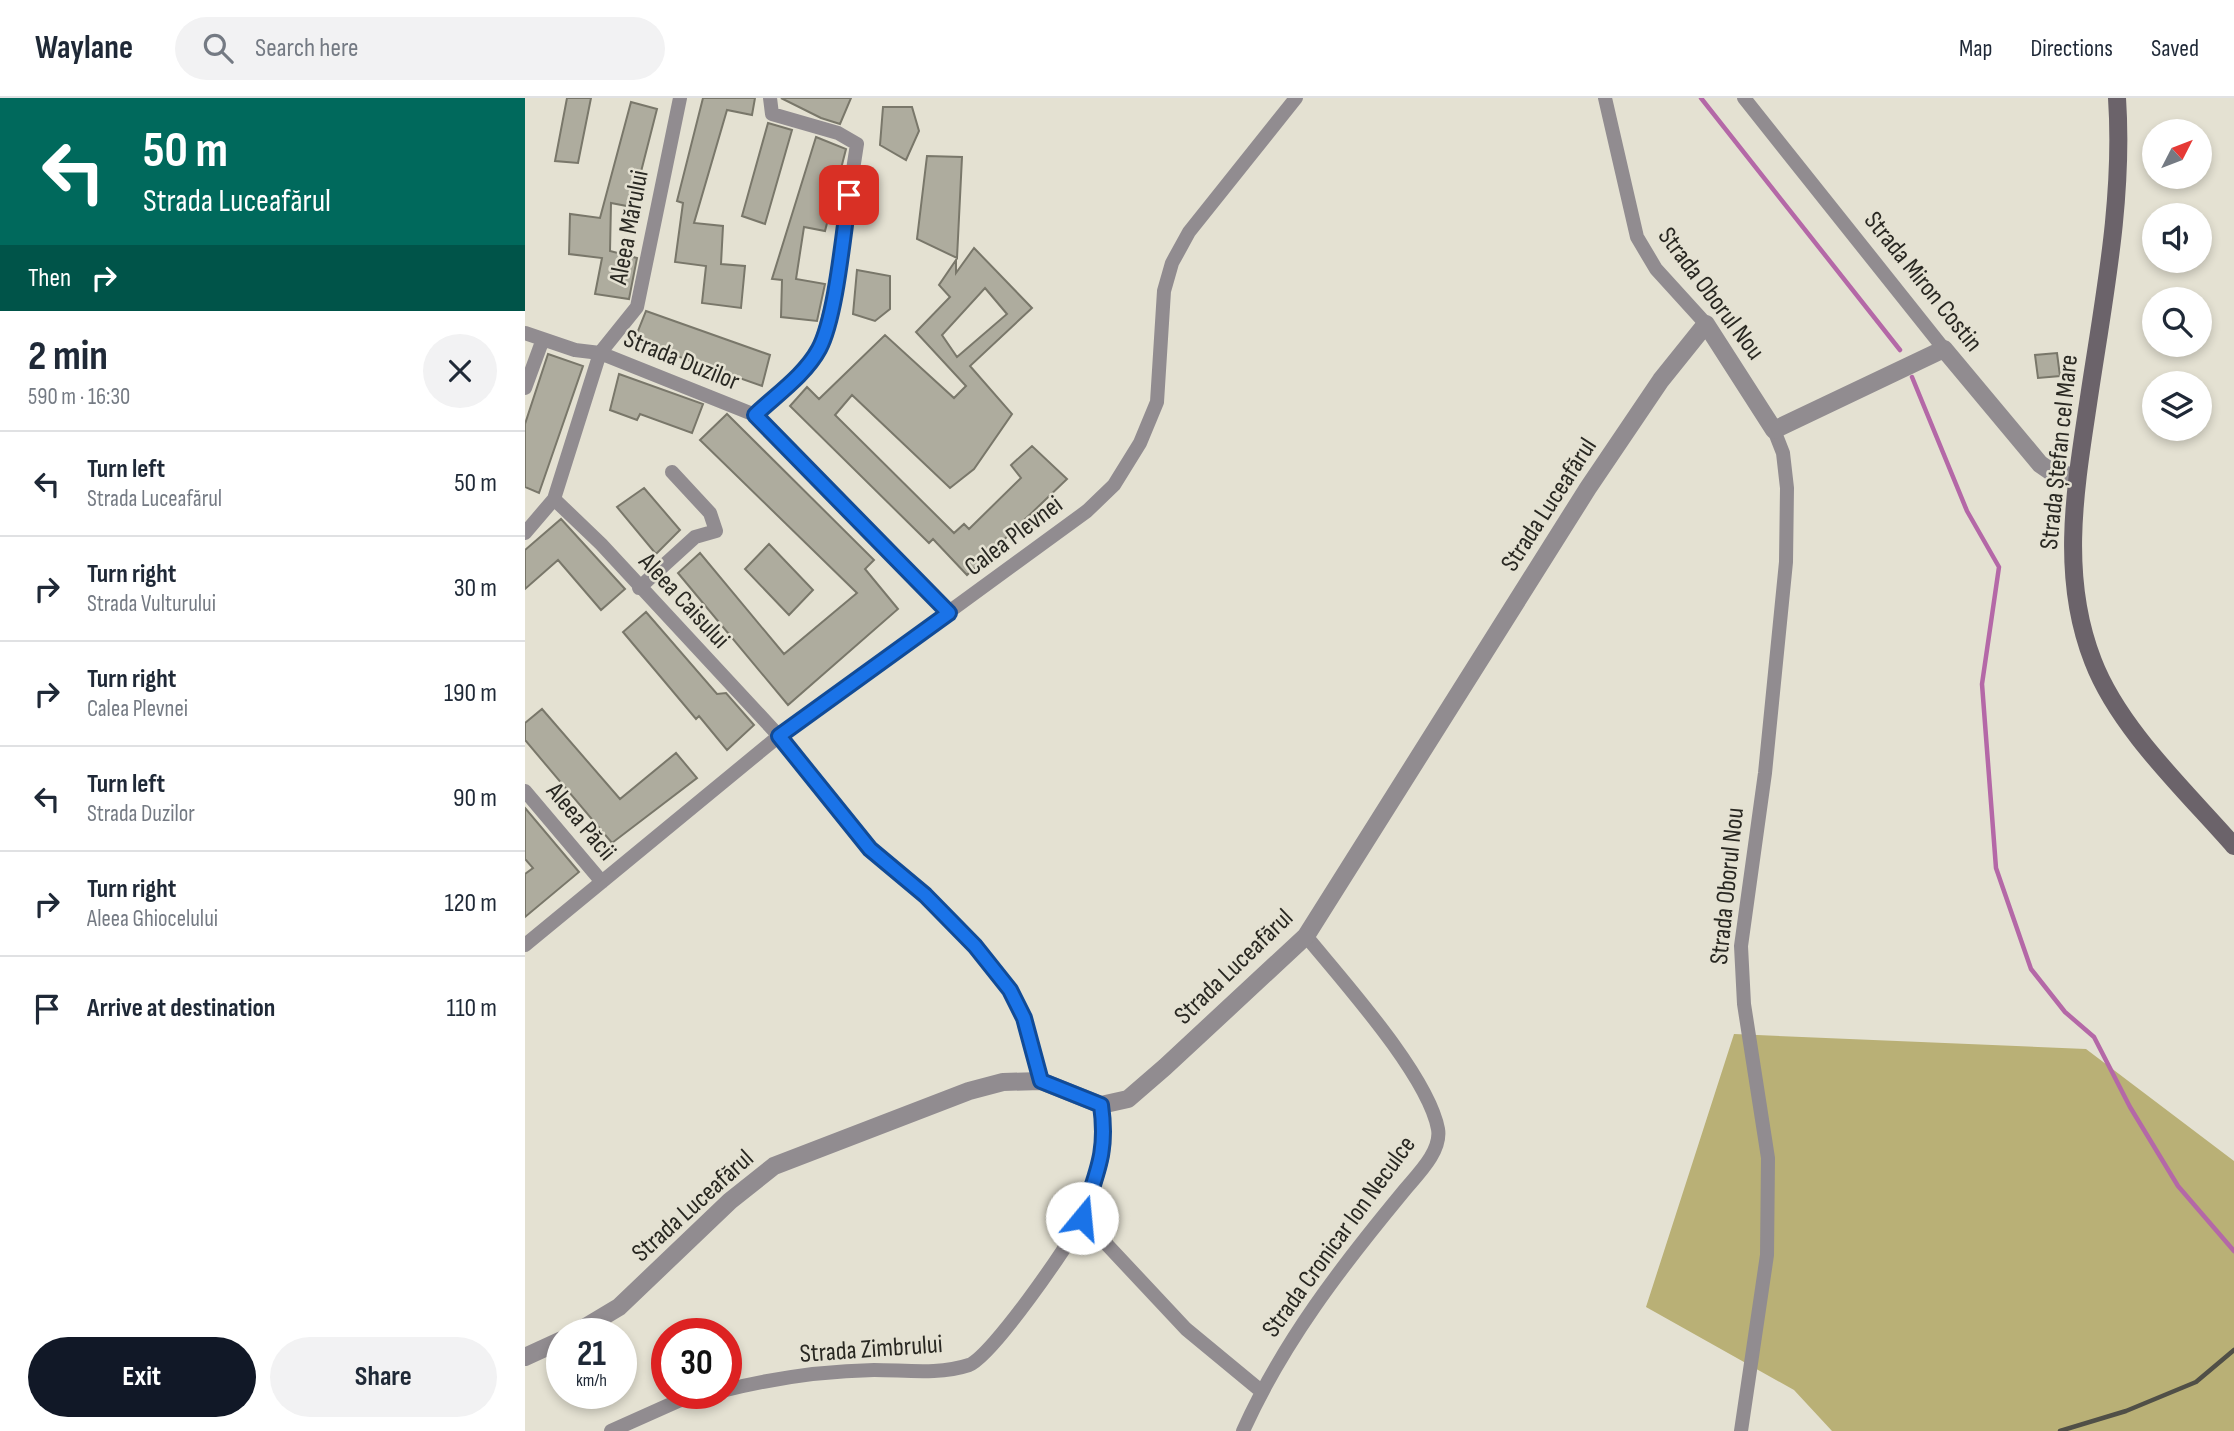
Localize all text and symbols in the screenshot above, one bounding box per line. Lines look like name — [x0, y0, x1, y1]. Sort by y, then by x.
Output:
search box — [175, 17, 665, 80]
text: Waylane — [35, 28, 133, 68]
icon: search — [199, 29, 237, 67]
text: Search here — [255, 33, 358, 64]
text: Map — [1959, 34, 1992, 63]
text: Directions — [2030, 34, 2113, 63]
text: Saved — [2151, 34, 2199, 63]
north arrow — [2142, 119, 2212, 189]
map controls — [2142, 119, 2212, 441]
text: 50 m — [143, 122, 228, 181]
icon: left — [28, 126, 119, 217]
pin — [819, 165, 879, 225]
street label: Aleea Mărului — [603, 168, 656, 288]
icon: arrive — [830, 176, 868, 214]
text: Strada Luceafărul — [143, 182, 331, 221]
button: sound — [2142, 203, 2212, 273]
street label: Strada Miron Costin — [1857, 206, 1989, 358]
street label: Strada Oborul Nou — [1651, 222, 1771, 366]
icon: right — [85, 259, 123, 297]
text: Then — [28, 263, 71, 294]
button: search — [2142, 287, 2212, 357]
street label: Strada Duzilor — [619, 323, 744, 398]
text: 2 min — [28, 331, 108, 382]
button: close — [423, 334, 497, 408]
street label: Strada Ștefan cel Mare — [2034, 353, 2085, 551]
button: layers — [2142, 371, 2212, 441]
text: 590 m · 16:30 — [28, 383, 130, 411]
street label: Strada Luceafărul — [1495, 432, 1604, 577]
text: Turn left — [87, 454, 165, 485]
icon: left — [28, 465, 66, 503]
text: 50 m — [454, 468, 497, 499]
text: Strada Luceafărul — [87, 485, 222, 513]
street label: Calea Plevnei — [959, 489, 1069, 583]
street label: Aleea Caisului — [631, 546, 736, 655]
text: Turn right — [87, 559, 176, 590]
icon: right — [28, 570, 66, 608]
text: 30 m — [454, 573, 497, 604]
text: Strada Vulturului — [87, 590, 216, 618]
text: Turn right — [87, 664, 176, 695]
icon: right — [28, 675, 66, 713]
text: 190 m — [444, 678, 497, 709]
text: Calea Plevnei — [87, 695, 188, 723]
text: Turn left — [87, 769, 165, 800]
street label: Aleea Păcii — [539, 776, 622, 867]
icon: left — [28, 780, 66, 818]
text: 90 m — [453, 783, 497, 814]
text: Strada Duzilor — [87, 800, 195, 828]
street label: Strada Oborul Nou — [1704, 806, 1751, 966]
text: Turn right — [87, 874, 176, 905]
icon: right — [28, 885, 66, 923]
text: 120 m — [444, 888, 497, 919]
street label: Strada Luceafărul — [1168, 903, 1300, 1031]
text: Aleea Ghiocelului — [87, 905, 218, 933]
icon: arrive — [28, 990, 66, 1028]
text: Arrive at destination — [87, 993, 275, 1024]
text: 110 m — [446, 993, 497, 1024]
street label: Strada Cronicar Ion Neculce — [1256, 1130, 1423, 1343]
street label: Strada Luceafărul — [626, 1143, 760, 1269]
position arrow — [1045, 1181, 1119, 1255]
speed limit sign: 30 — [651, 1318, 742, 1409]
street label: Strada Zimbrului — [799, 1329, 944, 1370]
text: 21 — [577, 1333, 606, 1376]
button: Exit — [28, 1337, 256, 1417]
button: Share — [270, 1337, 497, 1417]
text: km/h — [576, 1370, 607, 1391]

